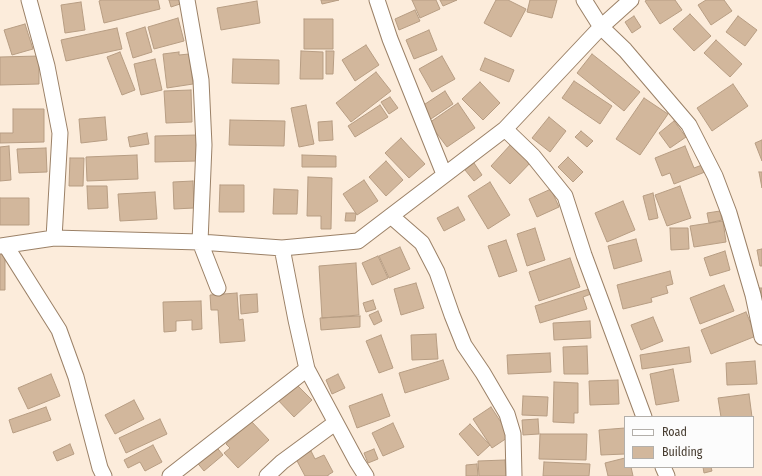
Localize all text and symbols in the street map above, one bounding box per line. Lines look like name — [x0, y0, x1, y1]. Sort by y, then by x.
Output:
legend — [624, 416, 754, 468]
text: Road — [662, 425, 687, 439]
text: Building — [662, 445, 702, 459]

